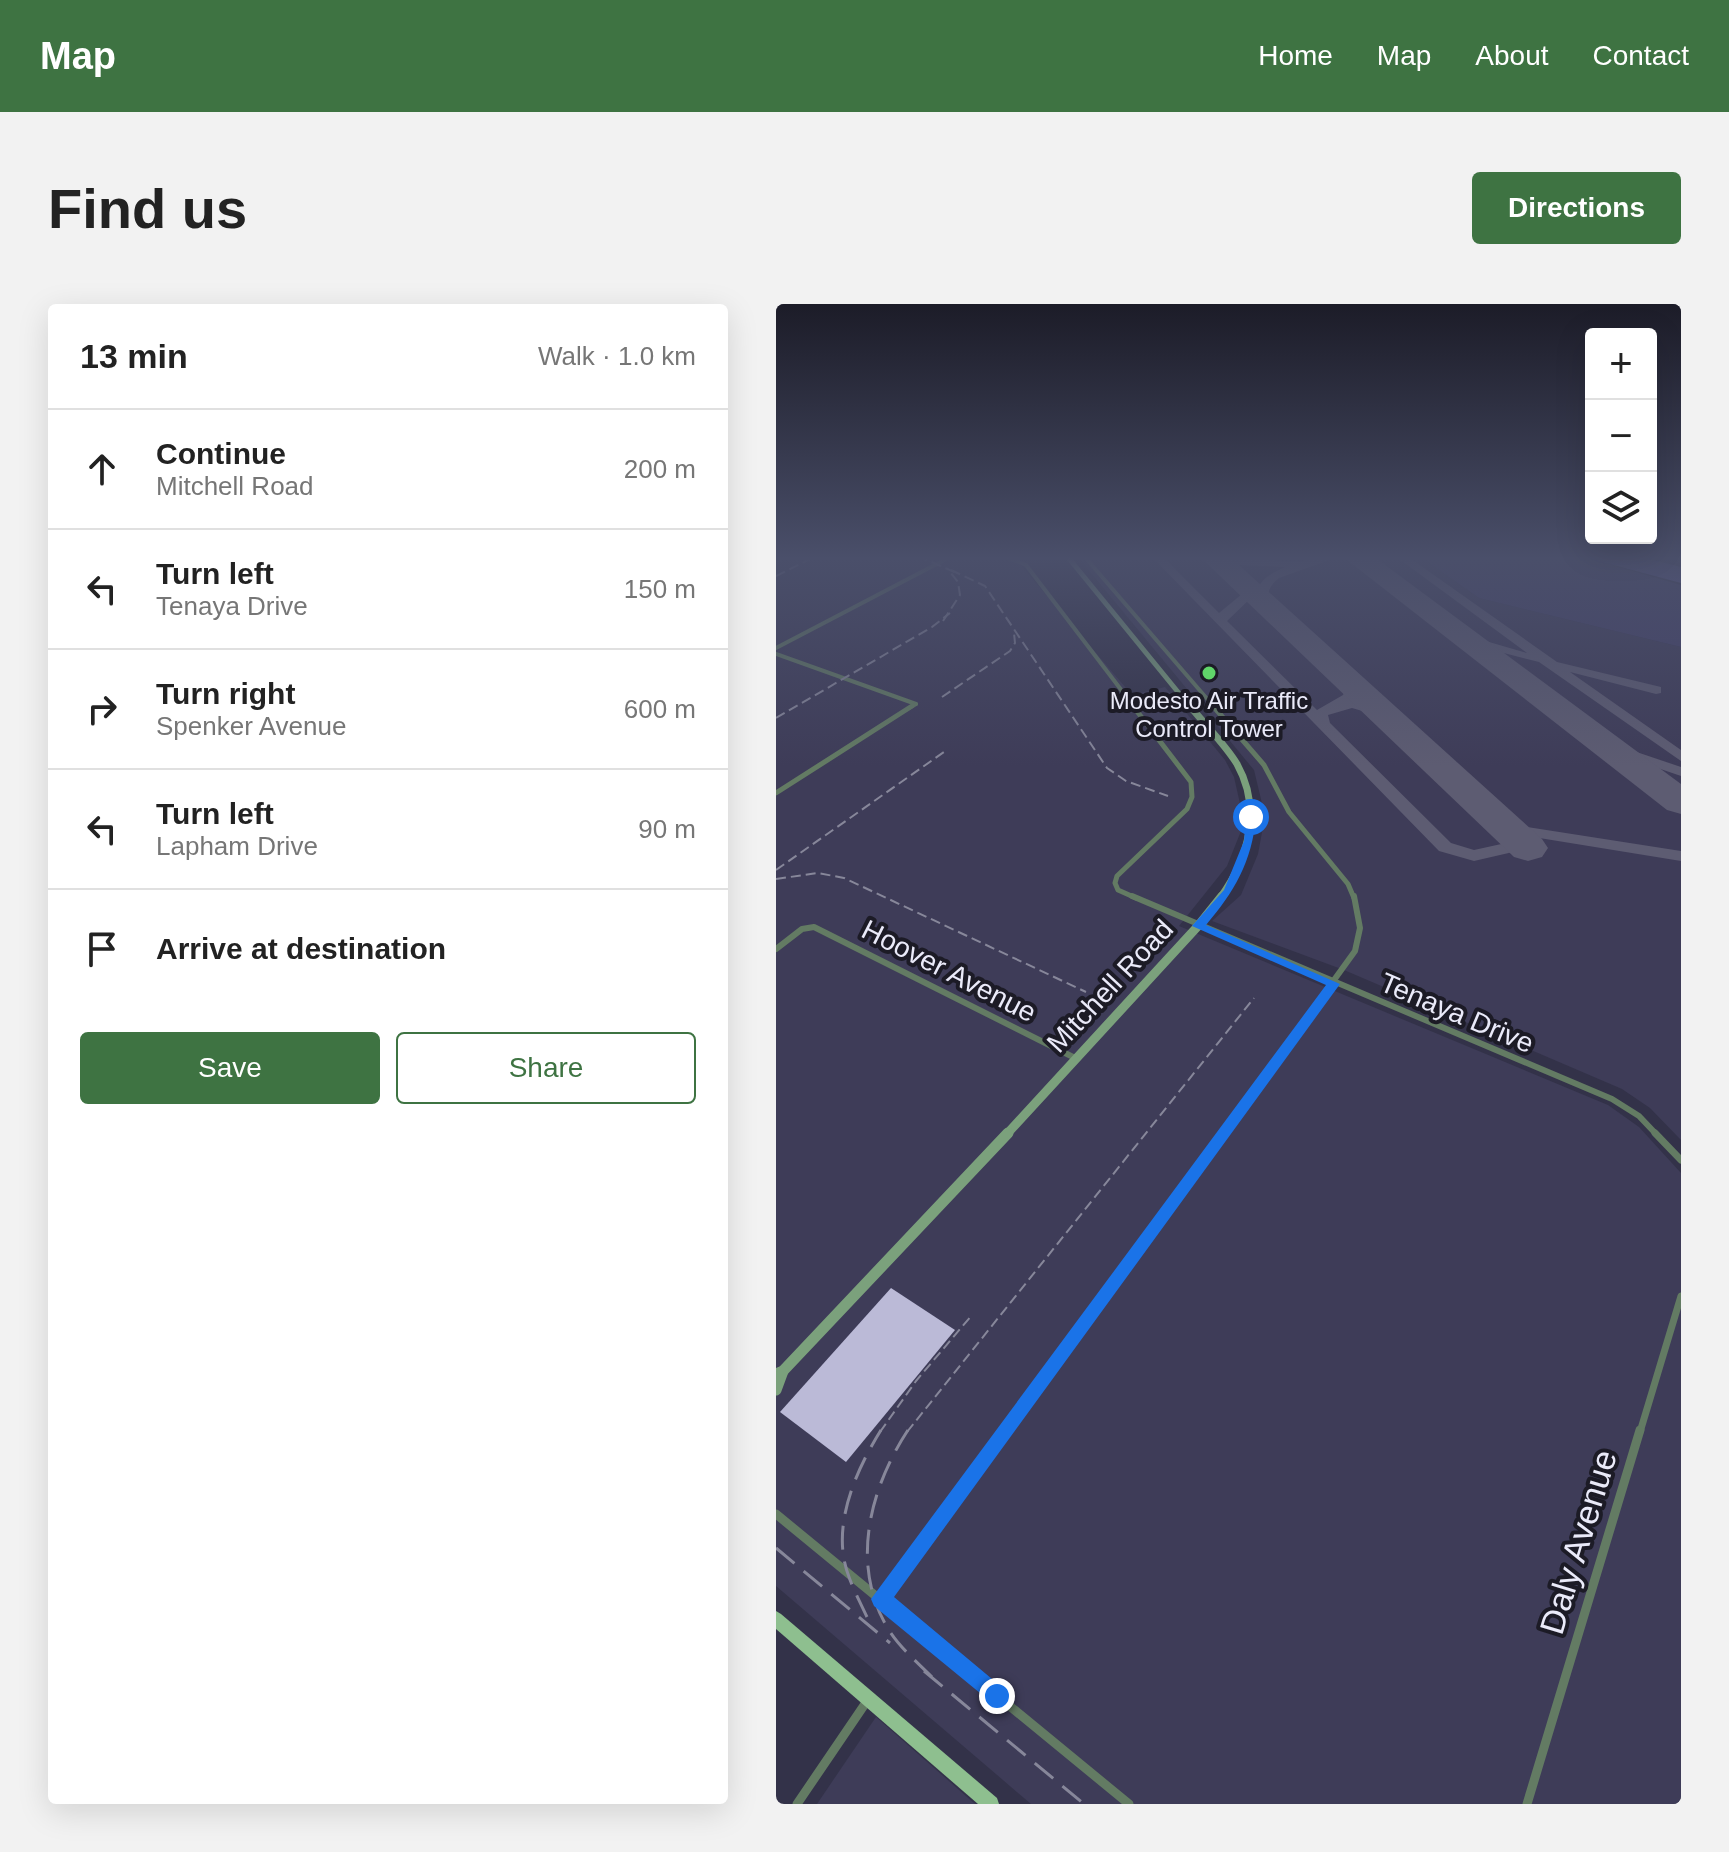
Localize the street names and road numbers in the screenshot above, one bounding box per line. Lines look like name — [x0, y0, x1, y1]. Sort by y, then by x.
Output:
street label: Mitchell Road — [1041, 913, 1179, 1059]
street label: Hoover Avenue — [857, 914, 1041, 1028]
street label: Tenaya Drive — [1376, 967, 1538, 1059]
street label: Daly Avenue — [1532, 1445, 1624, 1639]

